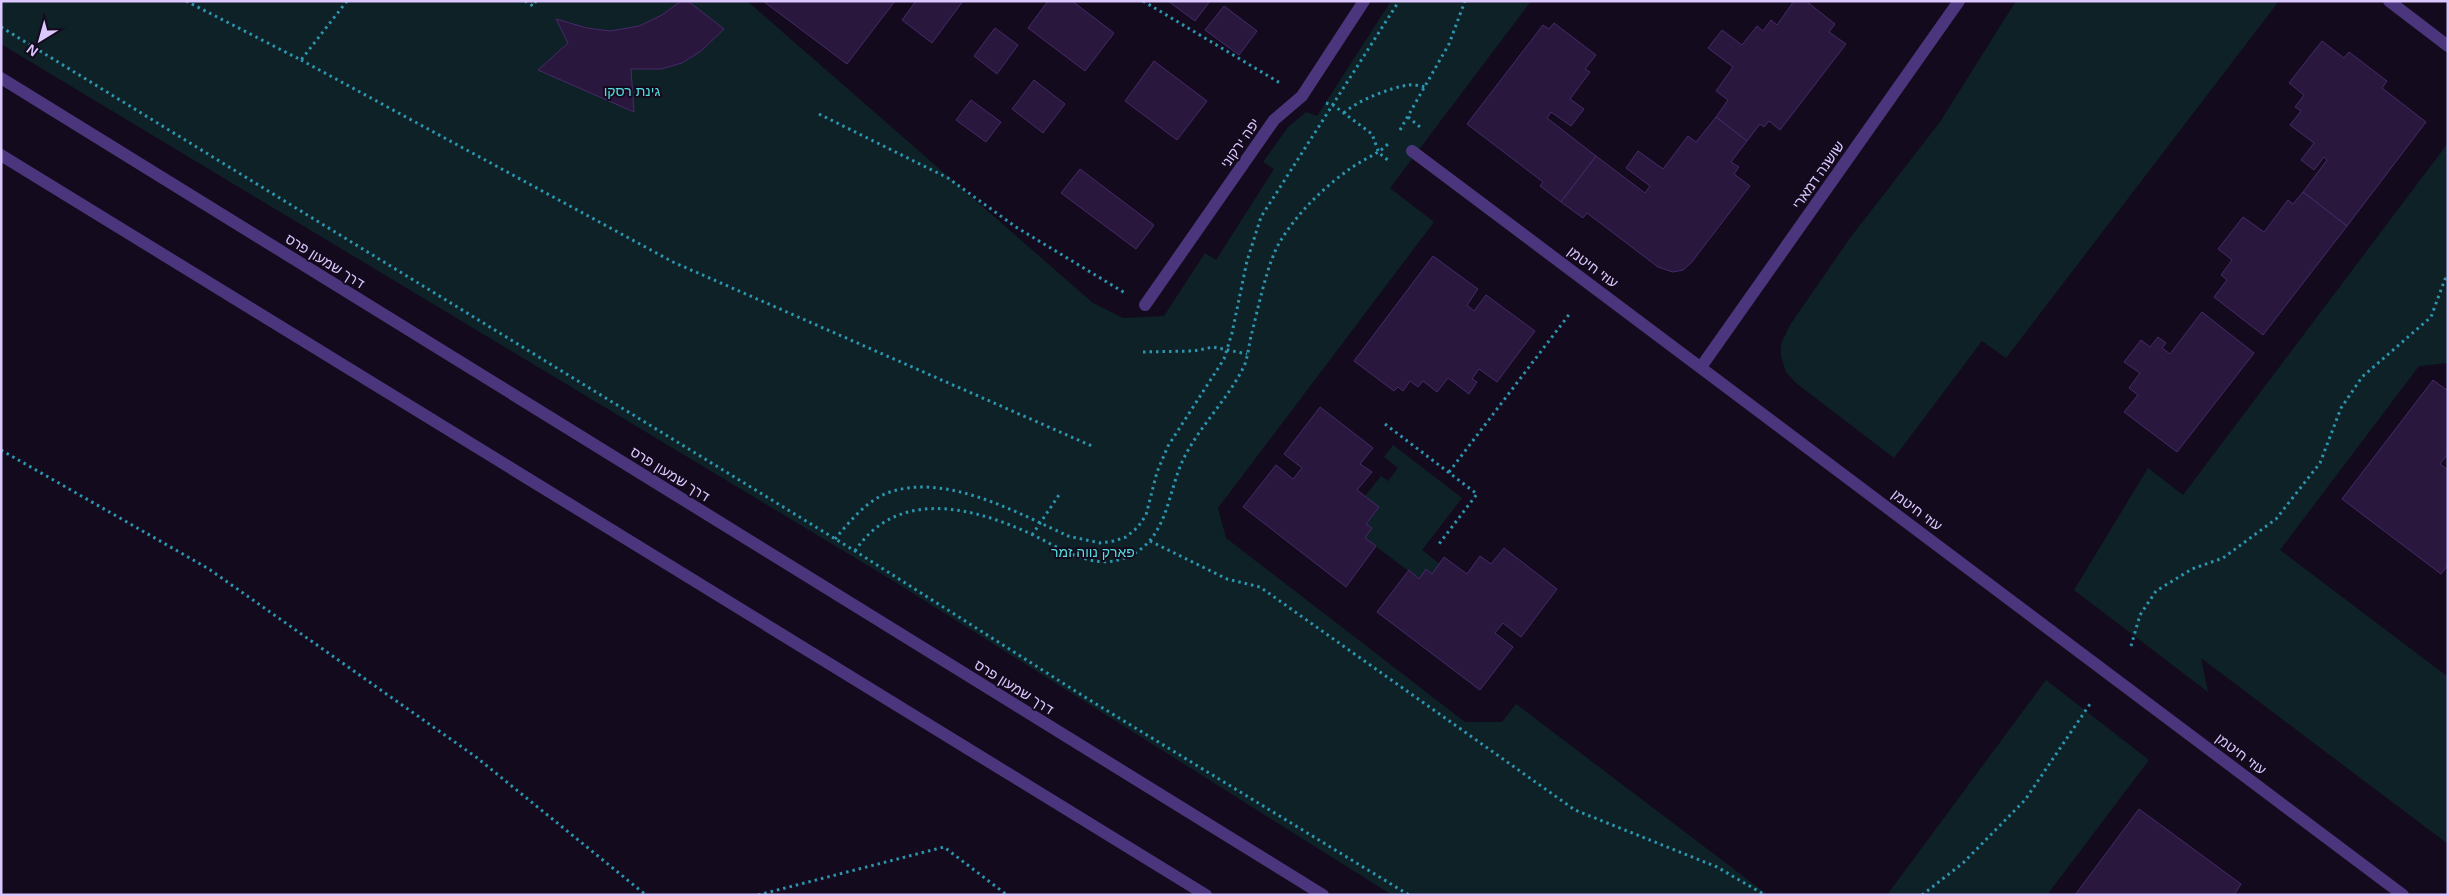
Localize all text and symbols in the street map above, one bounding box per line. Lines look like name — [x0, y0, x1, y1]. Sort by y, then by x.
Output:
north arrow — [15, 15, 65, 65]
text: N — [23, 41, 41, 60]
park label: גינת רסקו — [604, 83, 660, 99]
street label: יפה ירקוני — [1217, 115, 1263, 171]
street label: שושנה דמארי — [1789, 138, 1847, 212]
street label: דרך שמעון פרס — [283, 230, 368, 292]
street label: עוזי חיטמן — [1565, 243, 1621, 291]
street label: דרך שמעון פרס — [628, 443, 713, 505]
street label: עוזי חיטמן — [1889, 486, 1945, 534]
park label: פארק נווה זמר — [1051, 544, 1135, 560]
street label: דרך שמעון פרס — [972, 656, 1057, 718]
street label: עוזי חיטמן — [2213, 730, 2269, 778]

